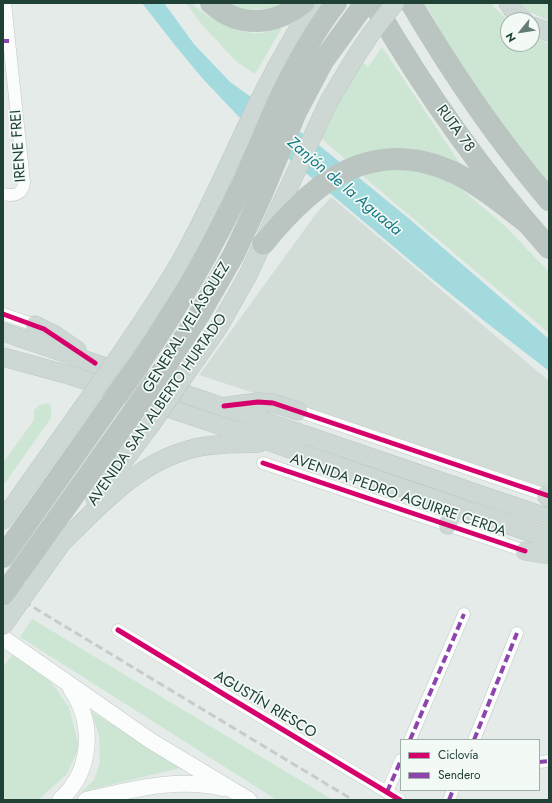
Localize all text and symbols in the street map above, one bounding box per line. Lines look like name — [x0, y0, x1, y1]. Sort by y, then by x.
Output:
north arrow — [500, 12, 540, 52]
text: N — [501, 30, 520, 45]
street label: RUTA 78 — [432, 102, 478, 156]
street label: IRENE FREI — [7, 109, 31, 183]
water label: Zanjón de la Aguada — [283, 134, 405, 240]
street label: GENERAL VELÁSQUEZ — [140, 259, 234, 397]
street label: AVENIDA SAN ALBERTO HURTADO — [85, 310, 231, 510]
street label: AVENIDA PEDRO AGUIRRE CERDA — [287, 450, 509, 542]
street label: AGUSTÍN RIESCO — [211, 667, 319, 743]
legend — [400, 739, 540, 791]
text: Ciclovía — [438, 746, 478, 764]
text: Sendero — [438, 766, 481, 784]

